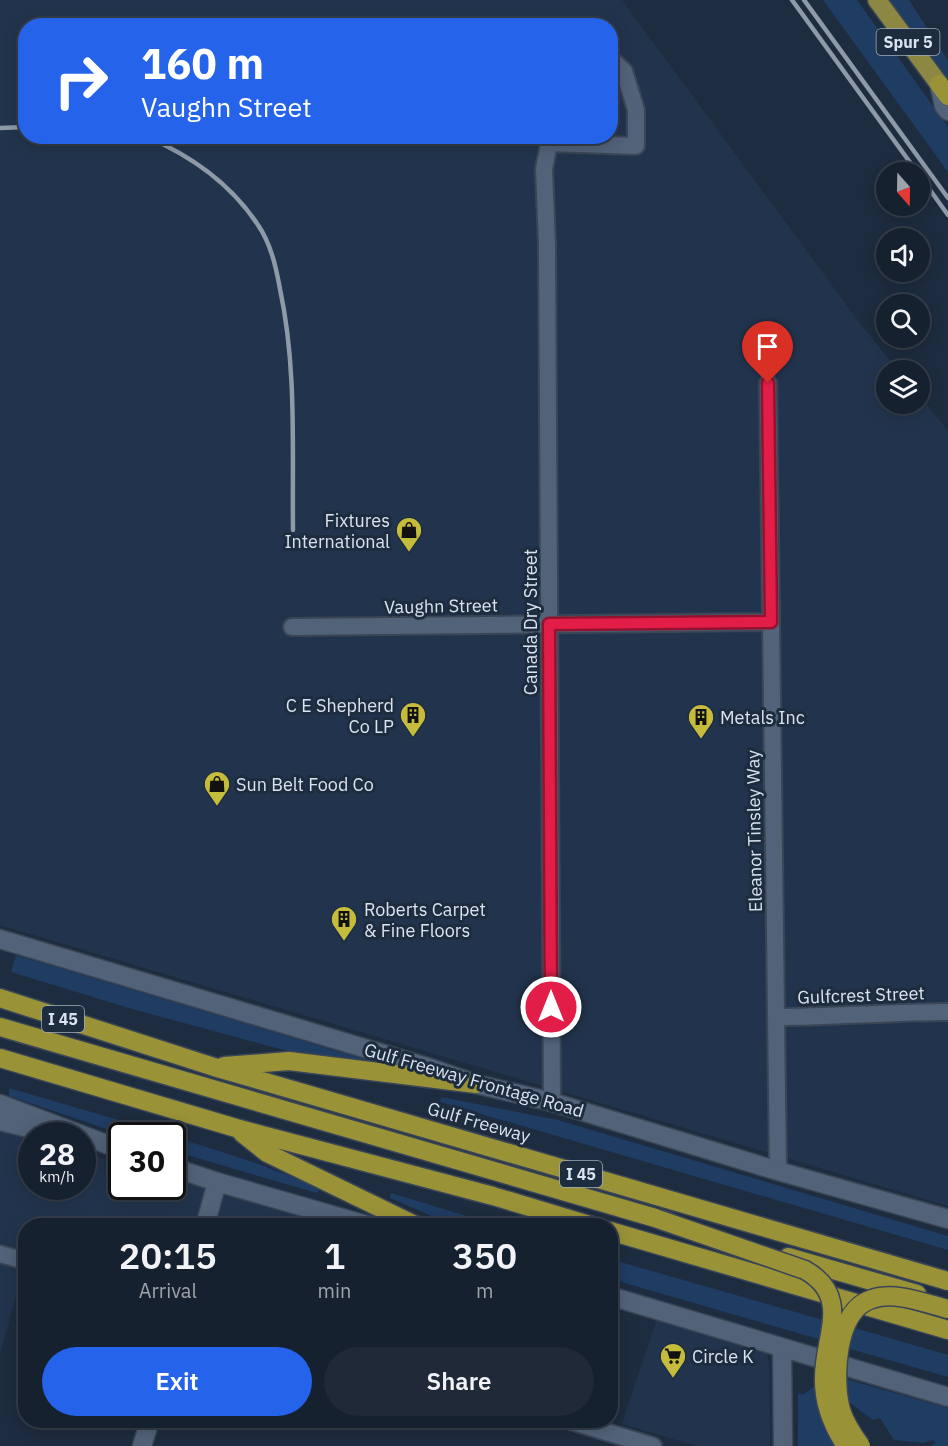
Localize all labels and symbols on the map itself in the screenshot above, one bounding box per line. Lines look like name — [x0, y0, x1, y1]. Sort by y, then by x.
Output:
road number: Spur 5 — [876, 29, 940, 55]
north arrow — [876, 162, 930, 216]
pin — [742, 321, 793, 383]
place label: Fixtures International — [284, 509, 390, 553]
shop icon: Fixtures International — [394, 515, 424, 553]
street label: Canada Dry Street — [519, 549, 542, 695]
street label: Vaughn Street — [384, 594, 498, 618]
place label: C E Shepherd Co LP — [286, 694, 394, 738]
building icon: C E Shepherd Co LP — [398, 700, 428, 738]
building icon: Metals Inc — [686, 702, 716, 740]
place label: Metals Inc — [720, 706, 805, 729]
street label: Eleanor Tinsley Way — [741, 750, 767, 912]
shop icon: Sun Belt Food Co — [202, 769, 232, 807]
place label: Sun Belt Food Co — [236, 773, 374, 796]
place label: Roberts Carpet & Fine Floors — [364, 898, 486, 942]
building icon: Roberts Carpet & Fine Floors — [329, 904, 359, 942]
position arrow — [519, 975, 583, 1039]
street label: Gulfcrest Street — [797, 981, 925, 1009]
road number: I 45 — [42, 1006, 84, 1032]
street label: Gulf Freeway Frontage Road — [362, 1038, 586, 1122]
street label: Gulf Freeway — [425, 1097, 533, 1147]
speed limit sign: 30 — [108, 1122, 186, 1200]
road number: I 45 — [560, 1161, 602, 1187]
supermarket icon: Circle K — [658, 1341, 688, 1379]
place label: Circle K — [692, 1345, 754, 1368]

